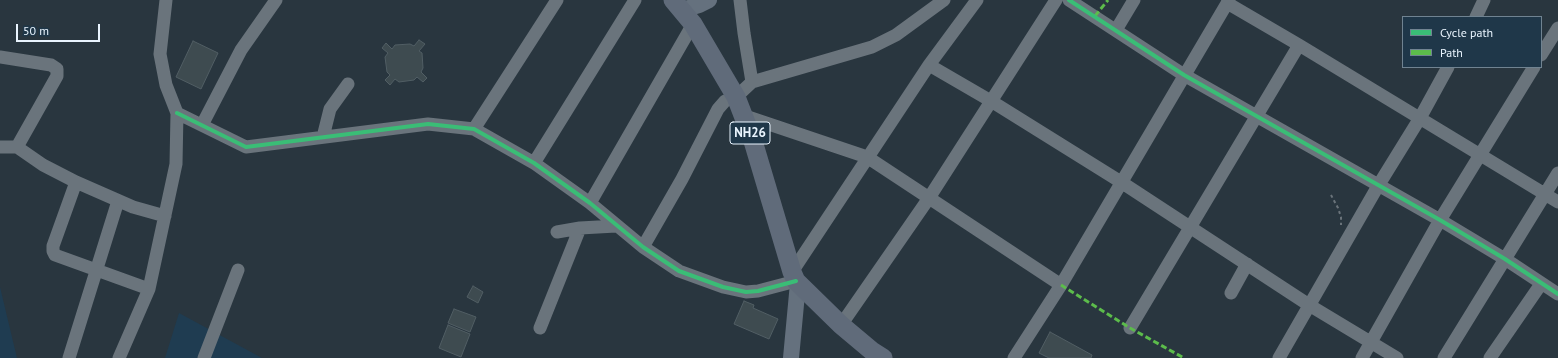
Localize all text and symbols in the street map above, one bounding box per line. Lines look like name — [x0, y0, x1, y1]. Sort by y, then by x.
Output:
scale bar — [18, 16, 102, 42]
legend — [1402, 16, 1542, 68]
text: 50 m — [23, 23, 49, 38]
text: Cycle path — [1440, 25, 1493, 40]
text: Path — [1440, 45, 1463, 60]
road number: NH26 — [730, 122, 770, 144]

